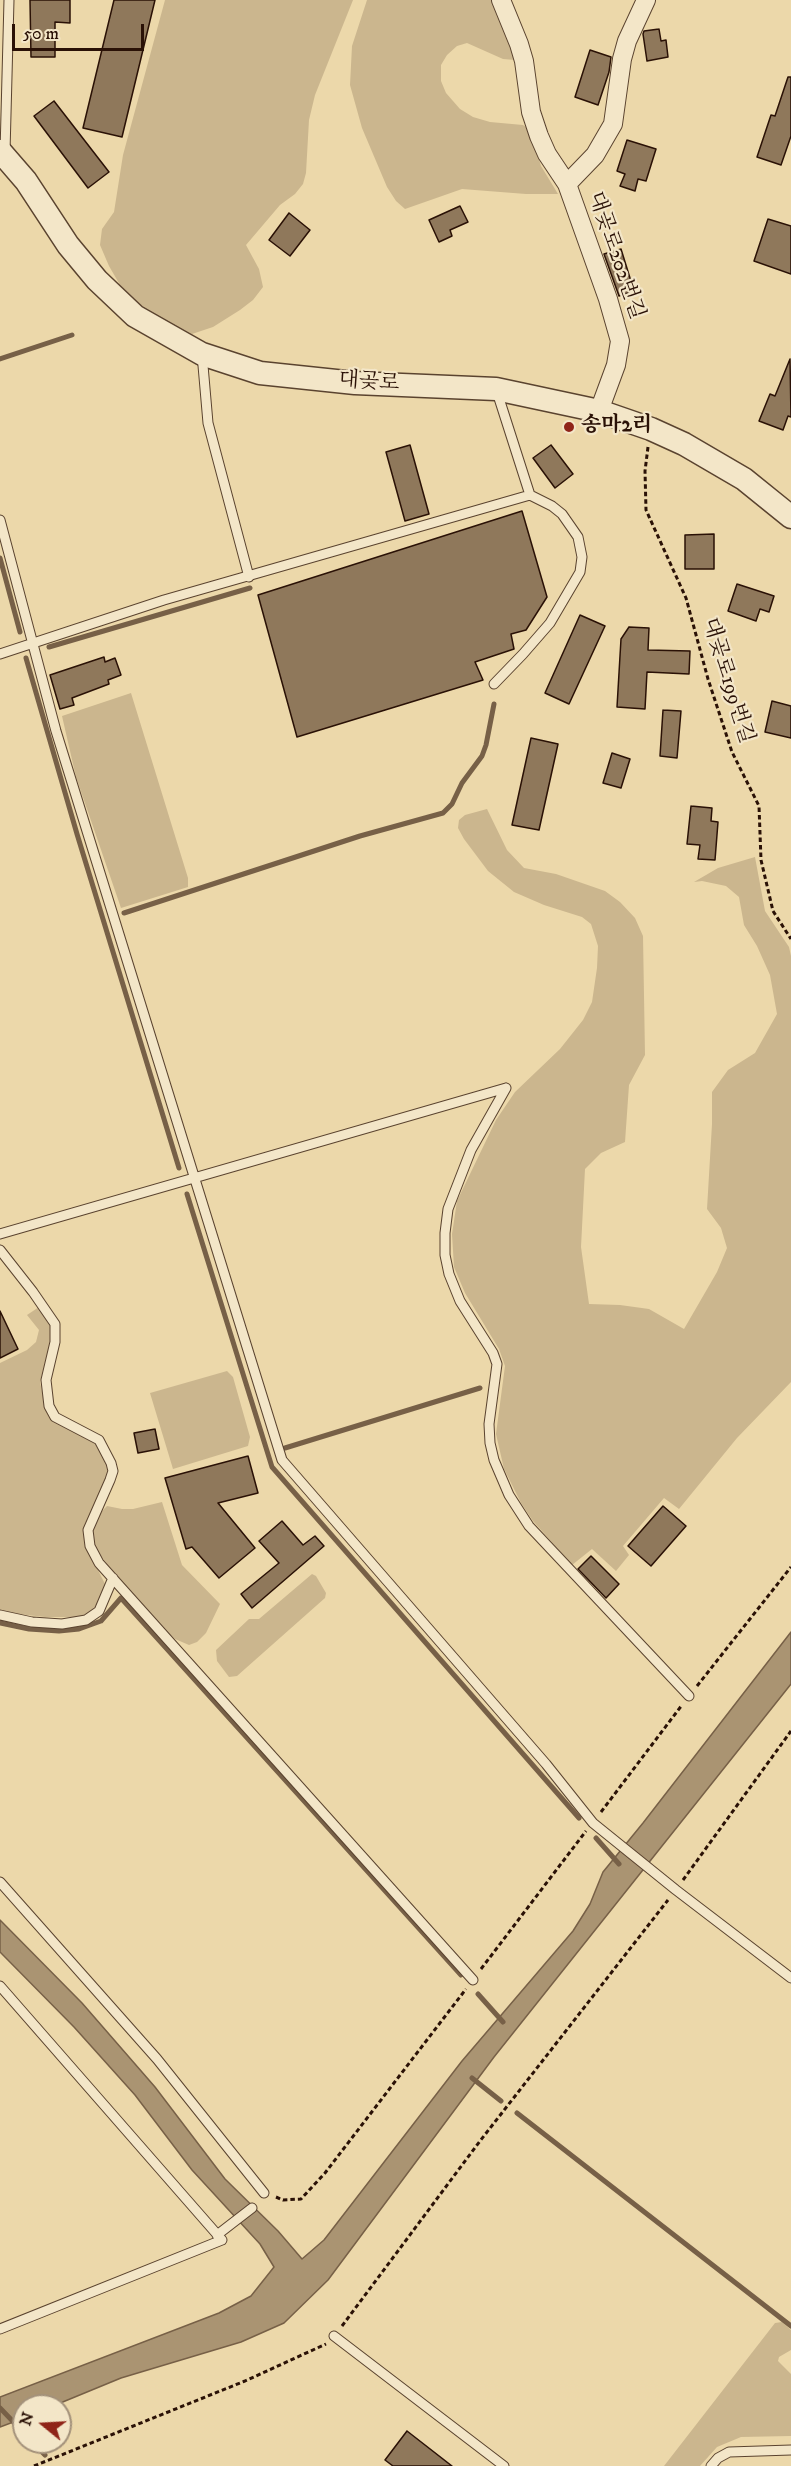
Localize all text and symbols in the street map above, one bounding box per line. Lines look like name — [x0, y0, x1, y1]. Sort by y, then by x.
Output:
scale bar — [15, 12, 147, 50]
text: 50 m — [23, 23, 59, 45]
street label: 대곶로202번길 — [581, 189, 649, 323]
street label: 대곶로 — [338, 368, 400, 398]
place label: 송마2리 — [581, 414, 652, 440]
marker: 송마2리 — [562, 420, 576, 434]
street label: 대곶로199번길 — [696, 615, 758, 747]
north arrow — [12, 2394, 72, 2454]
text: N — [15, 2410, 38, 2428]

